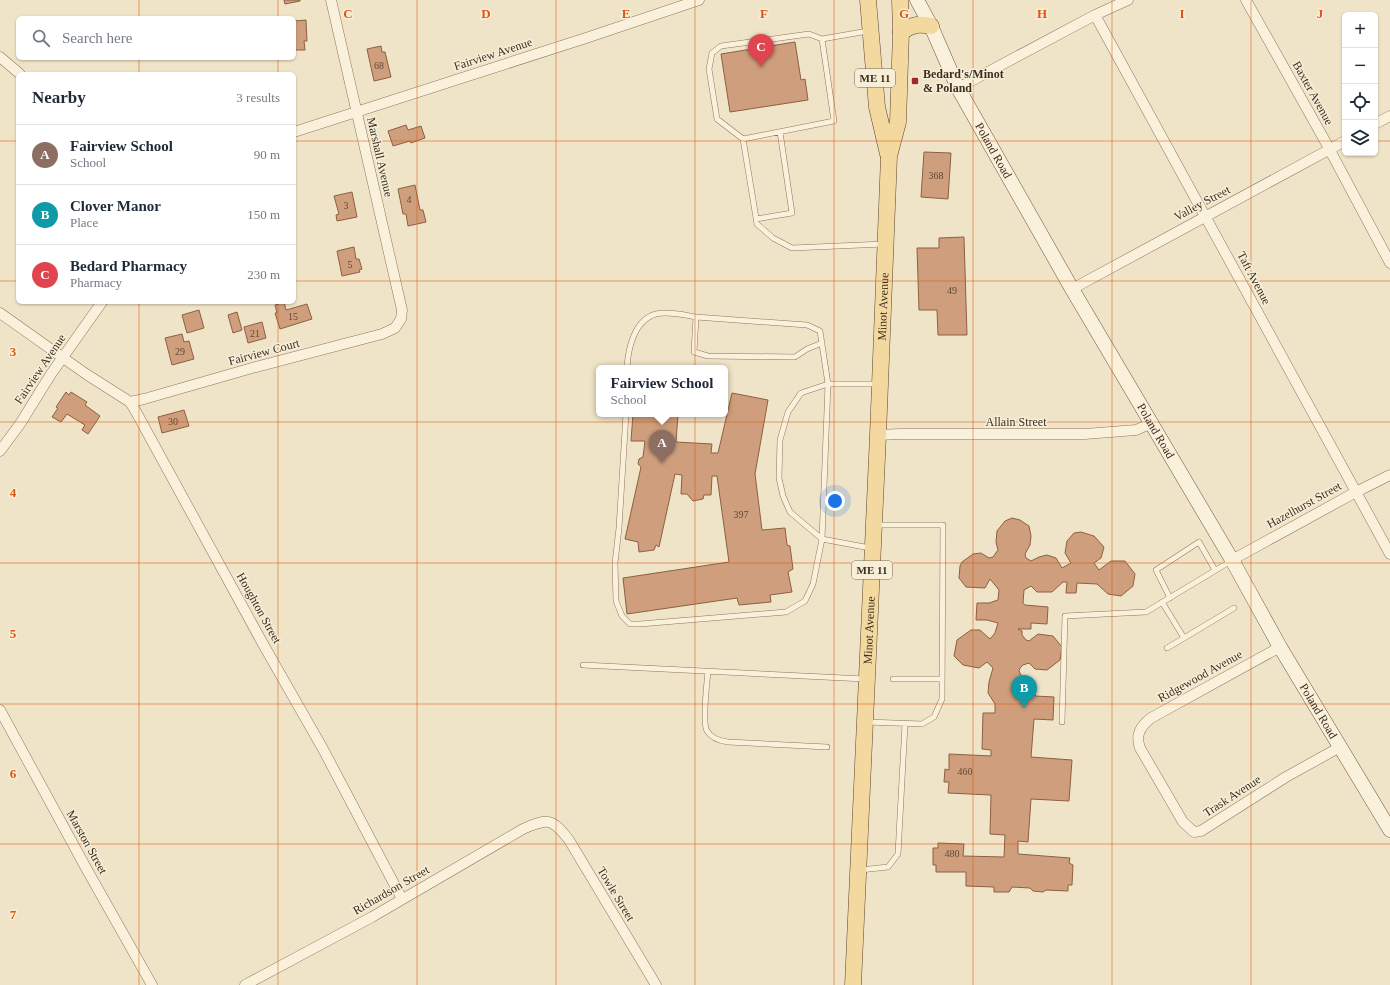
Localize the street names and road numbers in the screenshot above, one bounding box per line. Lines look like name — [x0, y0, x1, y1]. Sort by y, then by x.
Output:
street label: Fairview Avenue — [452, 35, 534, 73]
street label: Baxter Avenue — [1290, 59, 1336, 127]
road number: ME 11 — [855, 69, 895, 87]
street label: Marshall Avenue — [364, 116, 396, 198]
street label: Poland Road — [972, 120, 1015, 181]
street label: Valley Street — [1171, 182, 1233, 224]
street label: Taft Avenue — [1234, 249, 1274, 307]
street label: Minot Avenue — [875, 272, 891, 341]
street label: Fairview Avenue — [11, 331, 69, 407]
street label: Fairview Court — [227, 336, 302, 368]
street label: Poland Road — [1134, 401, 1177, 461]
street label: Allain Street — [986, 415, 1047, 429]
street label: Hazelhurst Street — [1264, 478, 1344, 531]
road number: ME 11 — [852, 561, 892, 579]
street label: Houghton Street — [234, 570, 285, 647]
street label: Minot Avenue — [861, 596, 878, 665]
street label: Ridgewood Avenue — [1155, 647, 1245, 705]
street label: Poland Road — [1297, 681, 1340, 741]
street label: Trask Avenue — [1201, 772, 1263, 820]
street label: Marston Street — [64, 808, 111, 877]
street label: Richardson Street — [350, 862, 432, 917]
street label: Towle Street — [594, 864, 638, 924]

